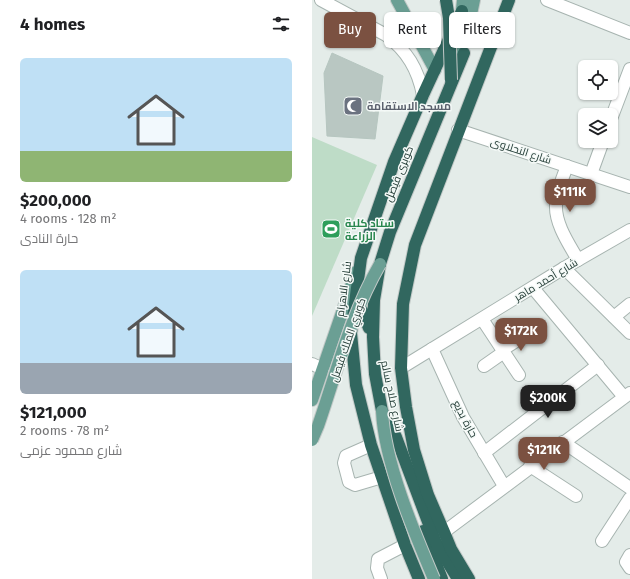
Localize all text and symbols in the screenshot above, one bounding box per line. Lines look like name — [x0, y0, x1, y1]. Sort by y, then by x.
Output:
chip: Buy — [324, 12, 376, 48]
chip: Rent — [384, 12, 441, 48]
chip: Filters — [449, 12, 515, 48]
icon: filters — [270, 13, 292, 35]
text: 4 homes — [20, 14, 85, 35]
map controls — [578, 60, 618, 148]
button: locate — [578, 60, 618, 100]
icon: home — [120, 84, 192, 156]
mosque icon: مسجد الاستقامة — [342, 95, 364, 117]
place label: مسجد الاستقامة — [367, 100, 451, 113]
button: layers — [578, 108, 618, 148]
street label: شارع النحلاوى — [489, 135, 553, 168]
street label: كوبرى فيصل — [382, 144, 416, 204]
pin: $111K — [542, 179, 598, 213]
text: $111K — [554, 184, 586, 199]
text: $200,000 — [20, 190, 92, 211]
text: 4 rooms · 128 m² — [20, 211, 116, 226]
place label: ستاد كلية الزراعة — [345, 217, 394, 243]
sports icon: ستاد كلية الزراعة — [320, 218, 342, 240]
text: حارة النادى — [20, 231, 78, 246]
street label: شارع أحمد ماهر — [510, 255, 581, 305]
street label: شارع الاهرام — [334, 260, 355, 318]
icon: home — [120, 296, 192, 368]
street label: كوبري الملك فيصل — [328, 296, 370, 384]
pin: $172K — [493, 318, 549, 352]
text: $172K — [504, 323, 538, 338]
street label: شارع صلاح سالم — [377, 359, 406, 433]
pin: $200K — [520, 385, 576, 419]
text: $200K — [529, 390, 567, 405]
street label: حارة بديع — [449, 398, 480, 440]
text: $121,000 — [20, 402, 87, 423]
text: 2 rooms · 78 m² — [20, 423, 109, 438]
pin: $121K — [516, 437, 572, 471]
text: $121K — [527, 442, 561, 457]
text: شارع محمود عزمى — [20, 443, 122, 458]

